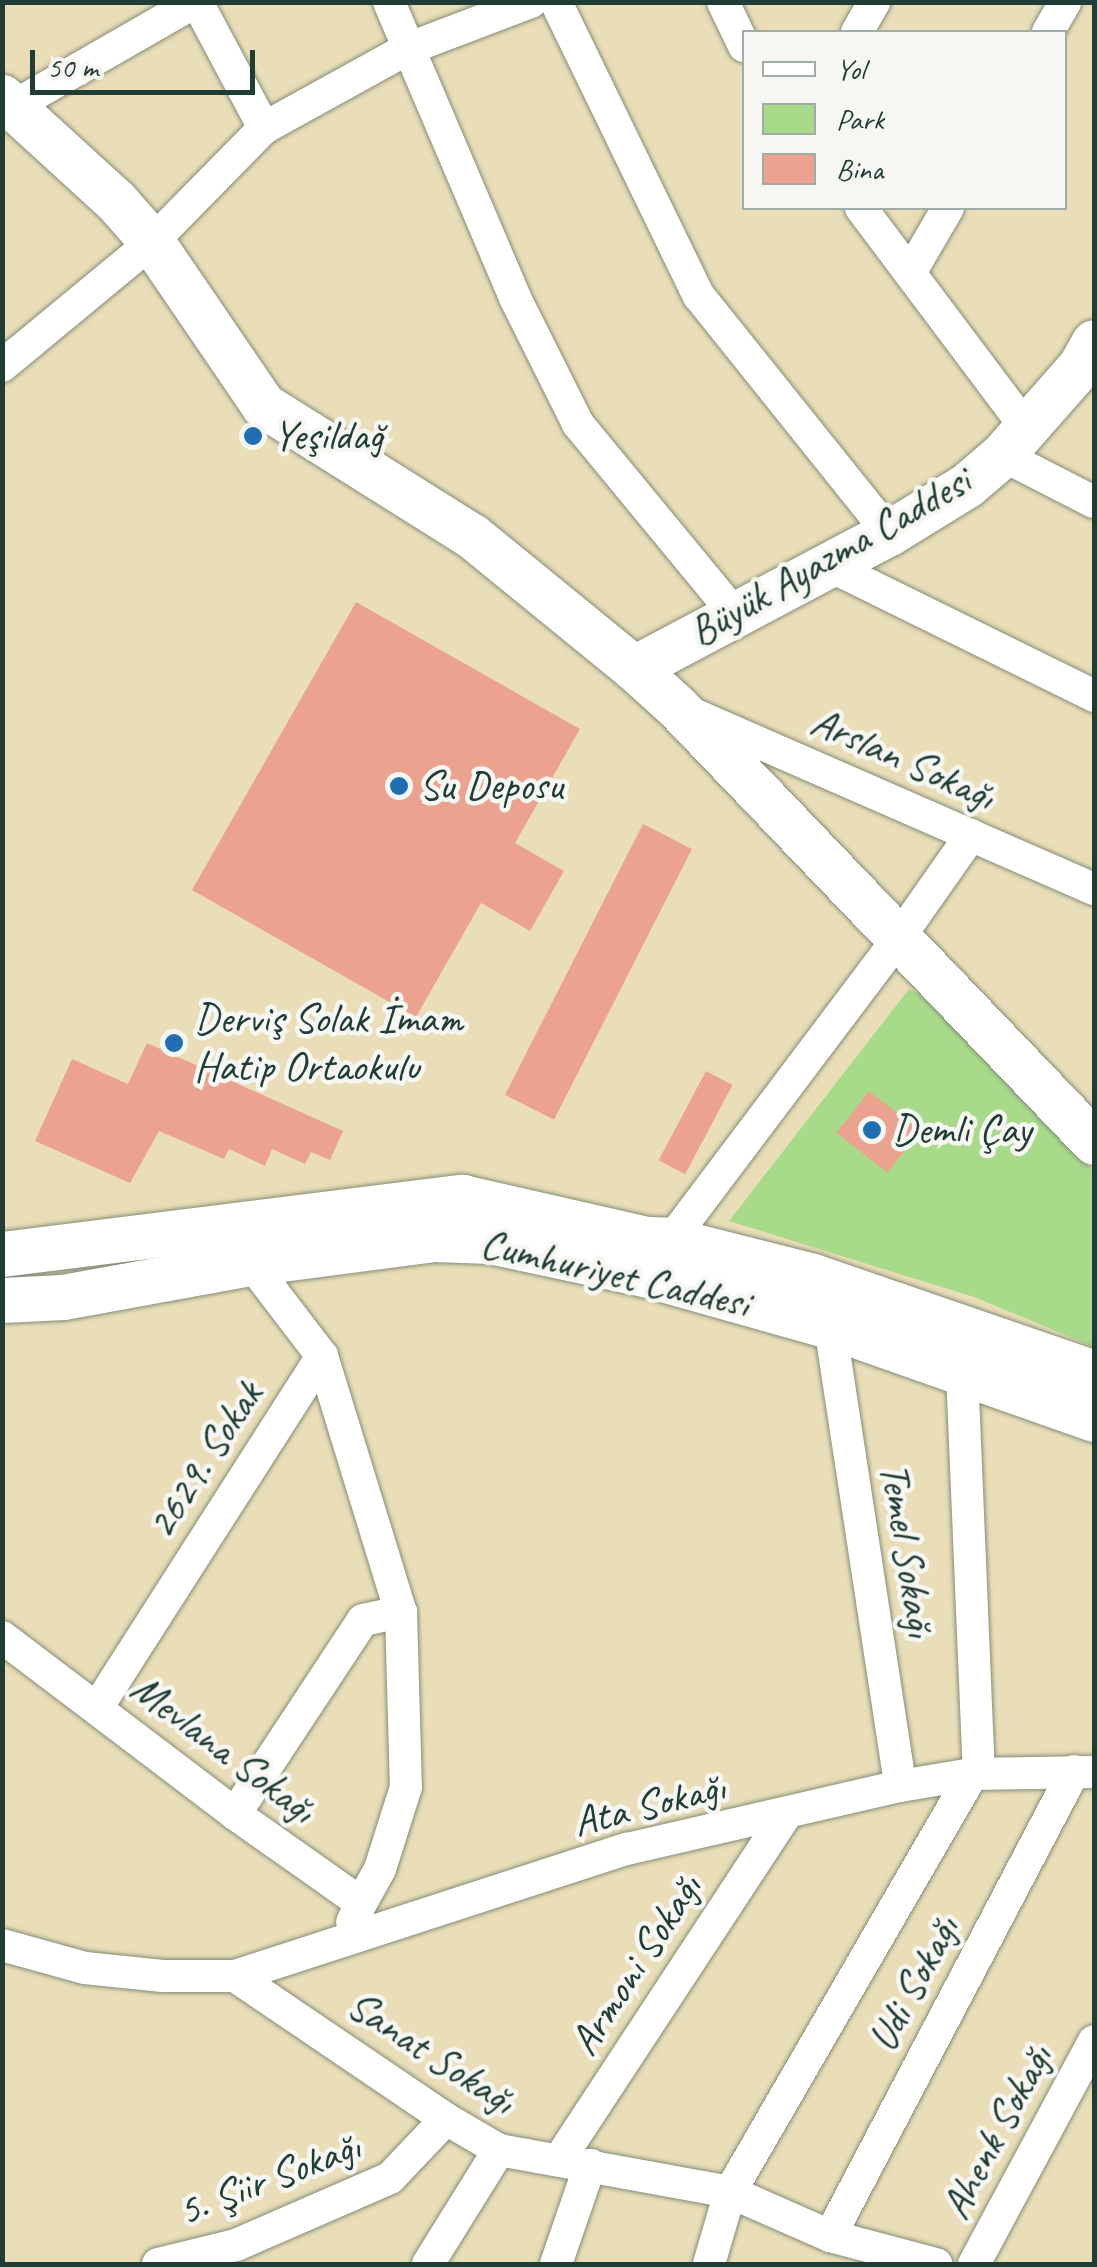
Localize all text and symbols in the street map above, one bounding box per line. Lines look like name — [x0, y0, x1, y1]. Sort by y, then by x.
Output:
scale bar — [35, 30, 260, 92]
legend — [742, 30, 1067, 210]
text: 50 m — [47, 48, 98, 86]
text: Yol — [836, 50, 865, 88]
text: Park — [836, 100, 884, 138]
text: Bina — [836, 150, 883, 188]
place label: Yeşildağ — [273, 411, 383, 461]
marker: Yeşildağ — [242, 425, 264, 447]
street label: Büyük Ayazma Caddesi — [680, 456, 980, 658]
street label: Arslan Sokağı — [804, 696, 1002, 822]
place label: Su Deposu — [419, 761, 563, 811]
marker: Su Deposu — [388, 775, 410, 797]
place label: Derviş Solak İmam Hatip Ortaokulu — [194, 994, 462, 1092]
marker: Derviş Solak İmam Hatip Ortaokulu — [163, 1032, 185, 1054]
place label: Demli Çay — [892, 1105, 1031, 1155]
marker: Demli Çay — [861, 1119, 883, 1141]
street label: Cumhuriyet Caddesi — [475, 1218, 755, 1330]
street label: 2629. Sokak — [136, 1372, 274, 1548]
street label: Temel Sokağı — [869, 1460, 945, 1640]
street label: Mevlana Sokağı — [121, 1663, 325, 1835]
street label: Ata Sokağı — [569, 1762, 729, 1848]
street label: Armoni Sokağı — [560, 1866, 712, 2064]
street label: Udi Sokağı — [858, 1908, 970, 2060]
street label: Sanat Sokağı — [338, 1981, 524, 2125]
street label: Ahenk Sokağı — [931, 2037, 1063, 2227]
street label: 5. Şiir Sokağı — [172, 2122, 366, 2236]

